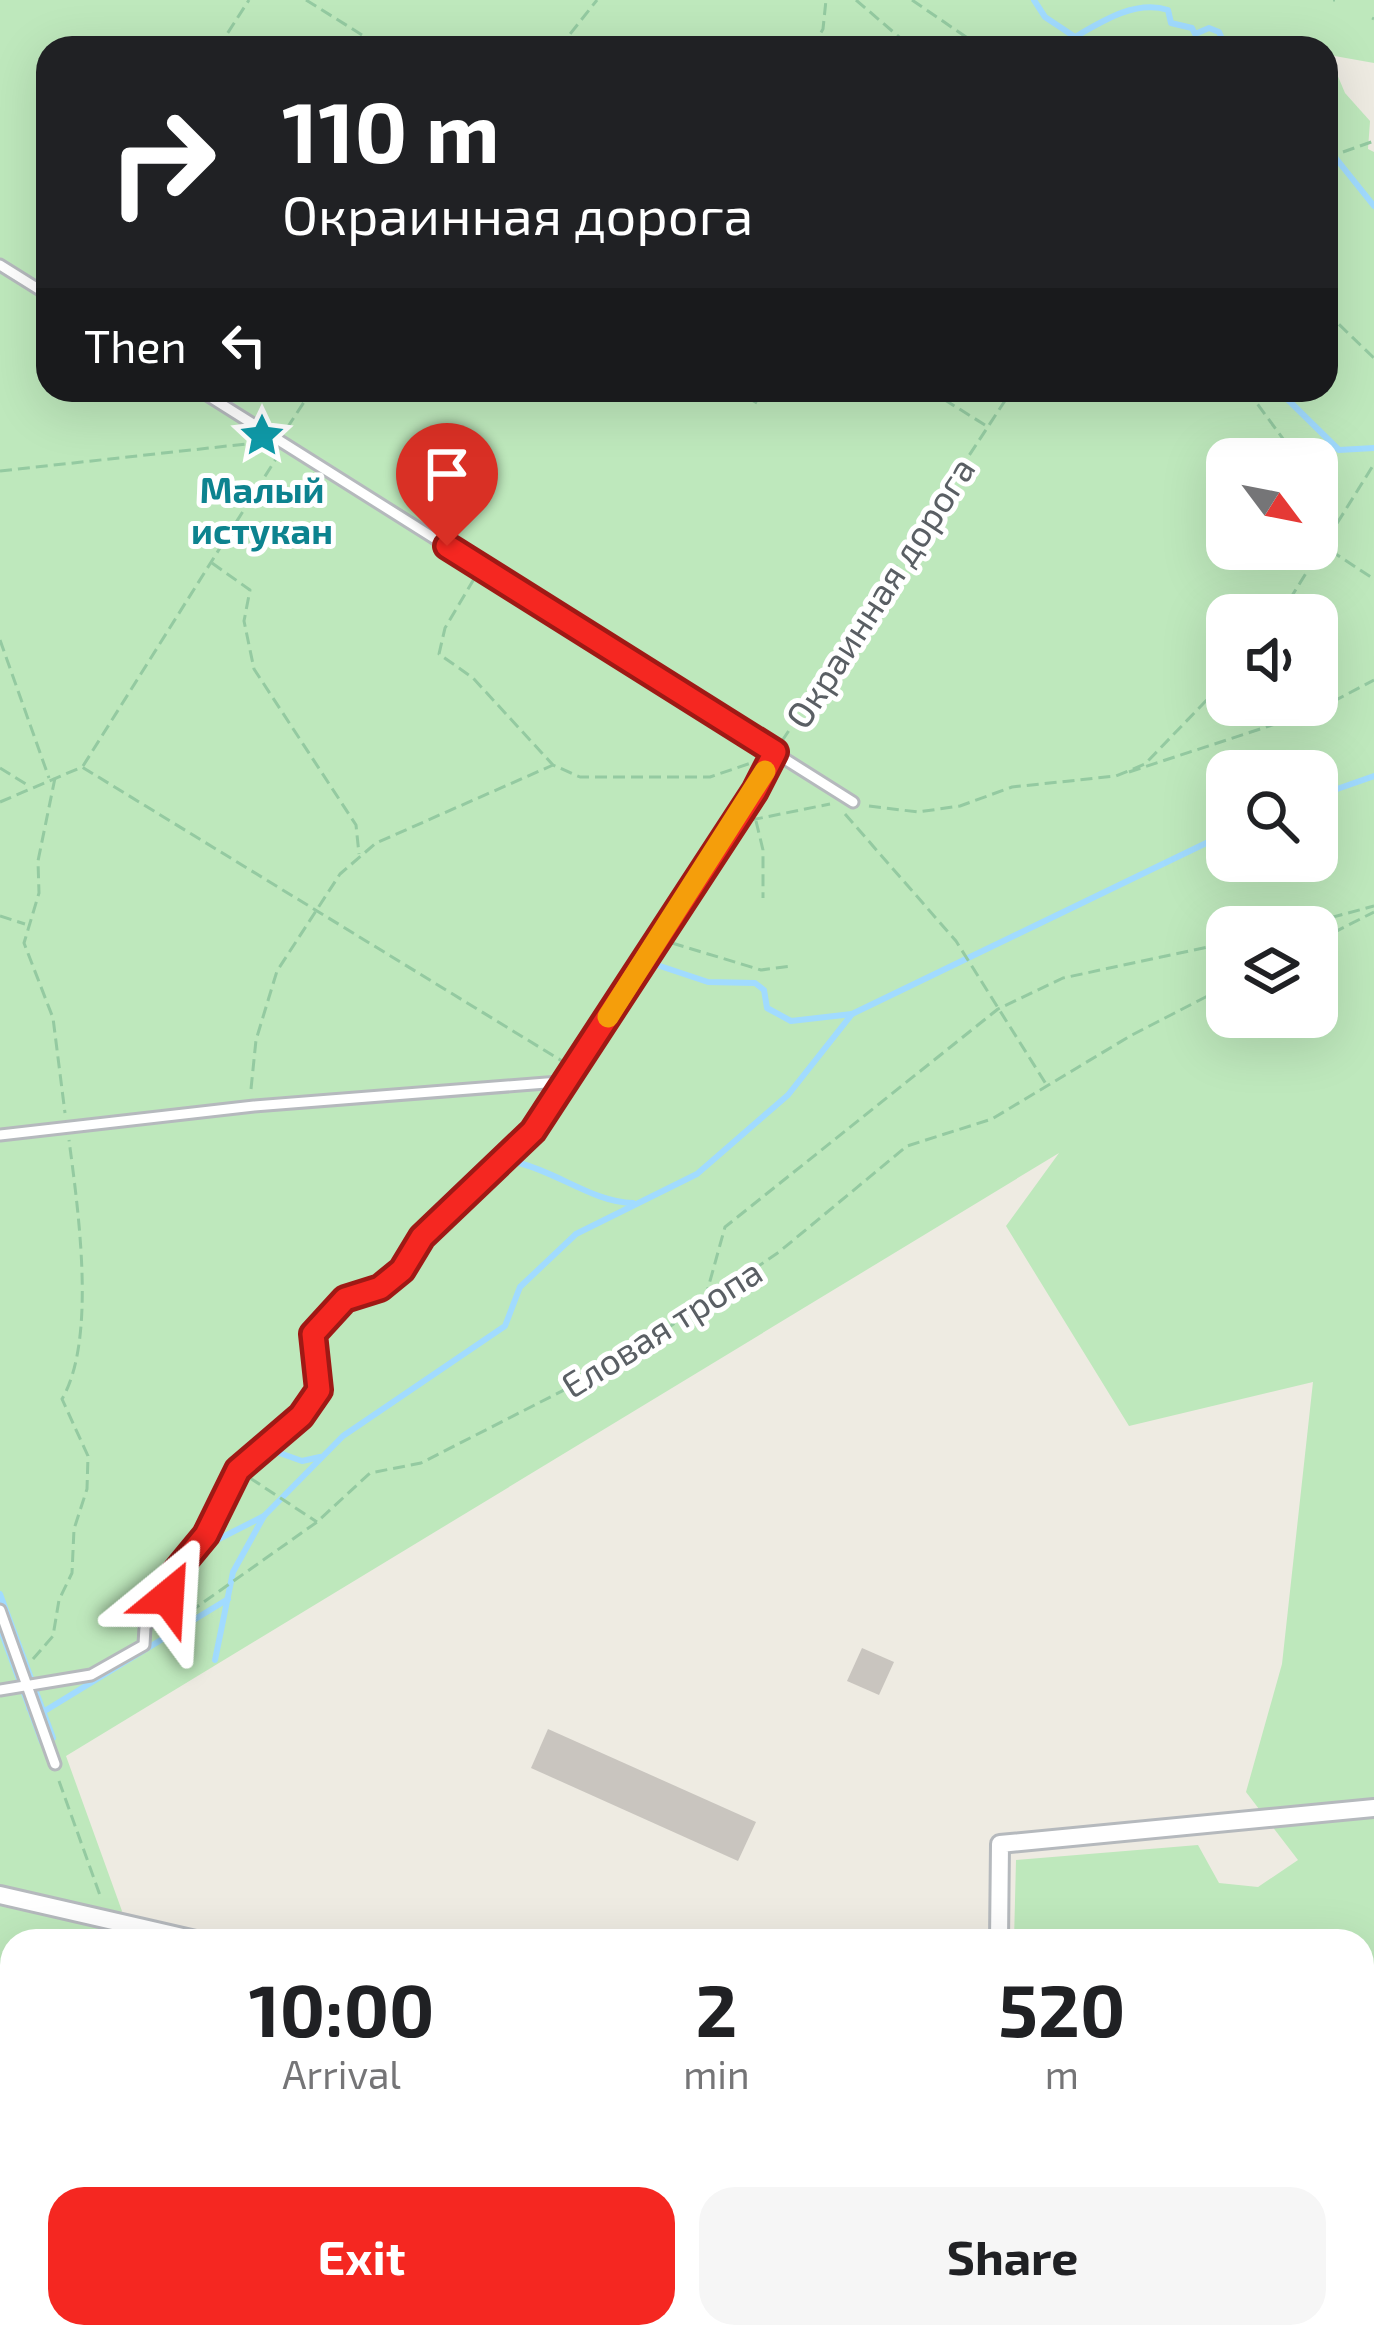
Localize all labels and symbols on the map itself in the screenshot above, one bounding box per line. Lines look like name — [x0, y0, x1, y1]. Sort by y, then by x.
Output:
place icon: Малый истукан — [237, 410, 287, 460]
pin — [396, 423, 498, 546]
north arrow — [1206, 438, 1338, 570]
street label: Окраинная дорога — [775, 449, 983, 735]
place label: Малый истукан — [191, 467, 333, 552]
street label: Еловая тропа — [553, 1248, 769, 1406]
position arrow — [105, 1534, 231, 1660]

